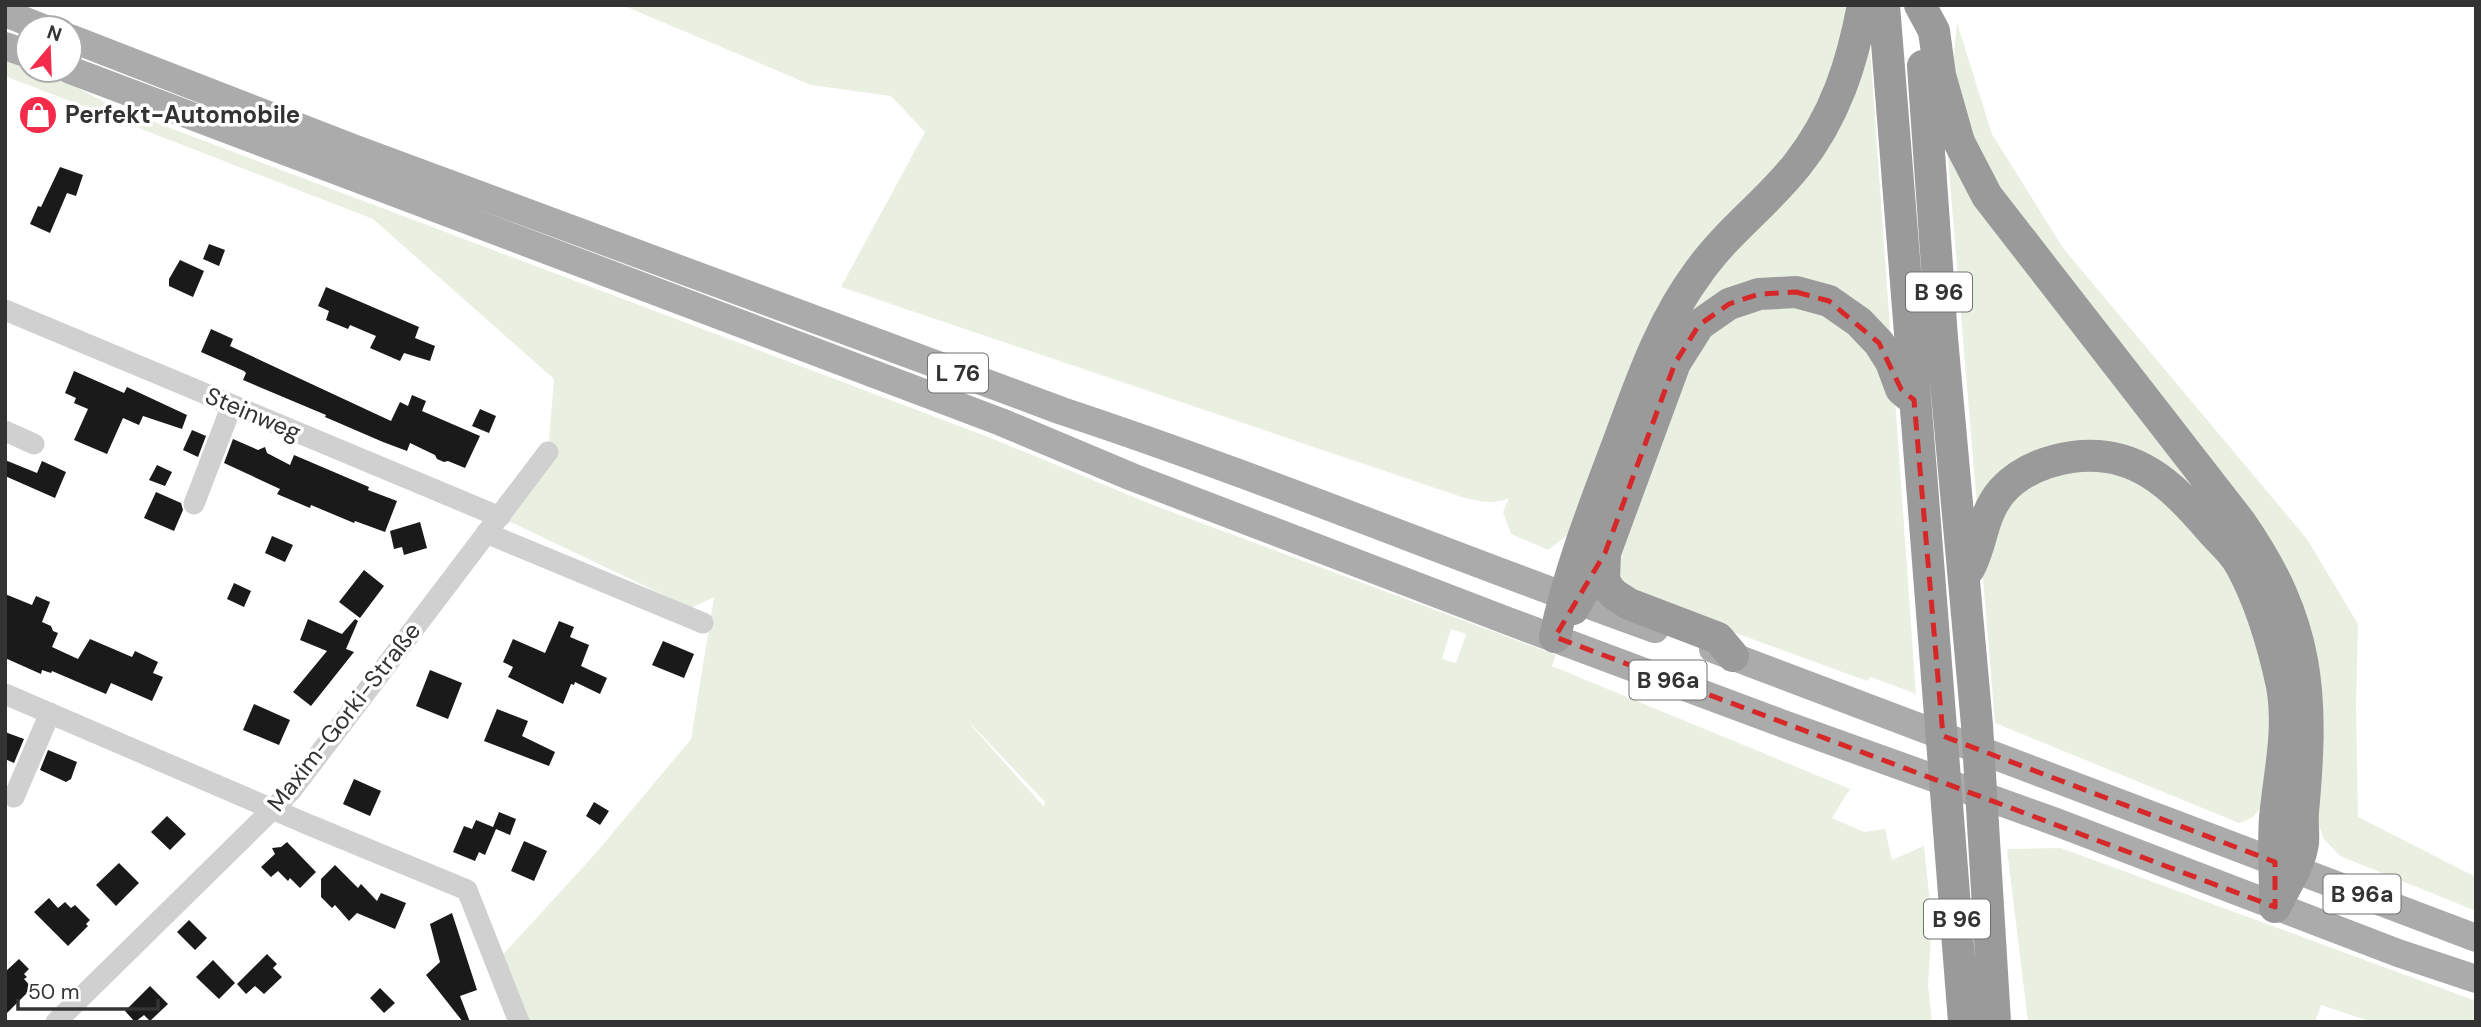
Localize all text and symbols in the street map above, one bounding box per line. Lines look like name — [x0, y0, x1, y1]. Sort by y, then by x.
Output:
north arrow — [14, 14, 84, 84]
text: N — [44, 19, 65, 47]
shop icon: Perfekt-Automobile — [17, 94, 59, 136]
place label: Perfekt-Automobile — [65, 99, 300, 130]
road number: B 96 — [1906, 272, 1972, 312]
road number: L 76 — [928, 354, 988, 392]
street label: Steinweg — [201, 380, 306, 448]
street label: Maxim-Gorki-Straße — [260, 616, 427, 818]
road number: B 96a — [1630, 660, 1706, 700]
road number: B 96a — [2324, 874, 2400, 914]
road number: B 96 — [1924, 900, 1990, 938]
scale bar — [18, 968, 158, 1012]
text: 50 m — [28, 978, 79, 1006]

